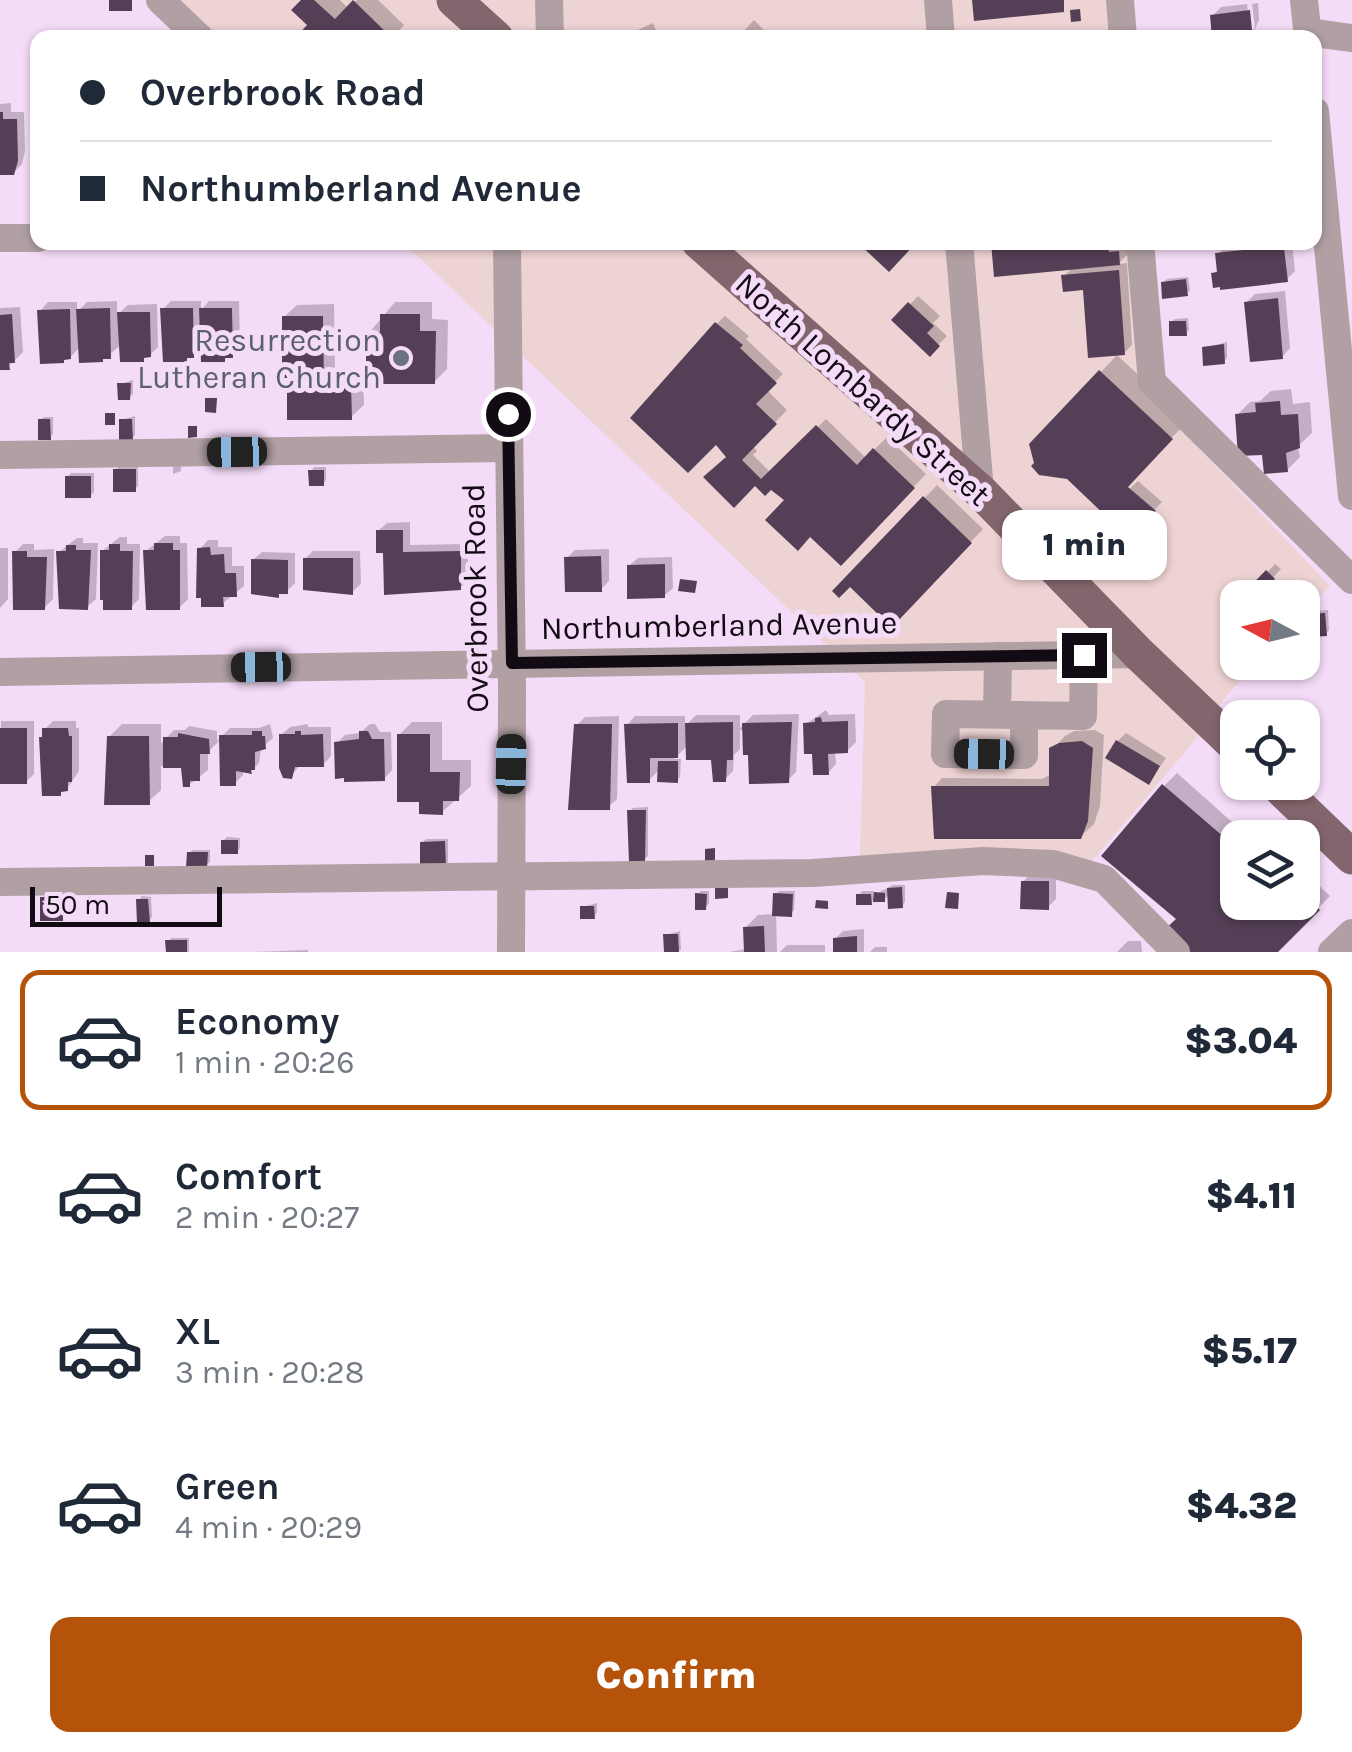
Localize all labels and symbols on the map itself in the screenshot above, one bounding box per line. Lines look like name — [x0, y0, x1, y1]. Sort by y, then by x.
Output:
street label: North Lombardy Street — [728, 265, 998, 513]
place label: Resurrection Lutheran Church — [137, 322, 381, 396]
marker: Resurrection Lutheran Church — [390, 347, 412, 369]
route start — [486, 392, 531, 437]
car — [207, 436, 267, 468]
street label: Overbrook Road — [455, 483, 496, 713]
callout: 1 min — [1002, 510, 1166, 580]
north arrow — [1220, 580, 1320, 680]
street label: Northumberland Avenue — [541, 604, 897, 647]
route end — [1062, 633, 1107, 678]
car — [231, 651, 291, 683]
car — [495, 734, 527, 794]
car — [954, 738, 1014, 770]
scale bar — [30, 882, 222, 926]

